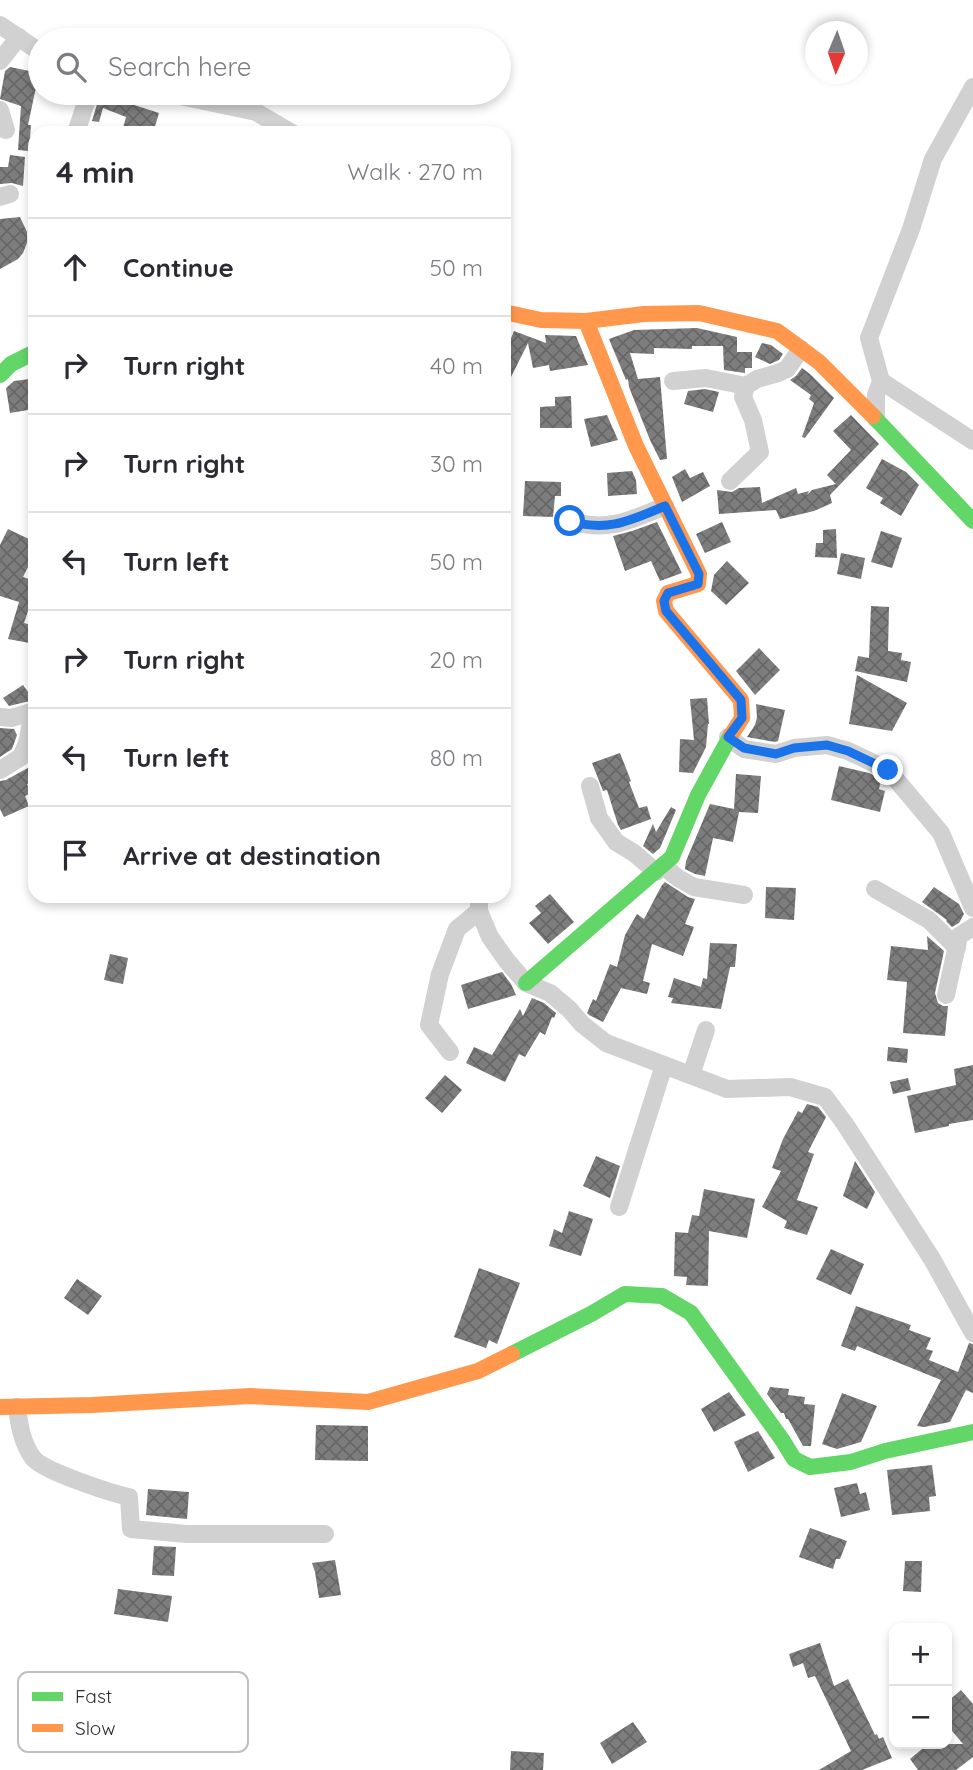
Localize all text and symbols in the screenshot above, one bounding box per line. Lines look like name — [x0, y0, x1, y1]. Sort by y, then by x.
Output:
north arrow — [805, 21, 868, 84]
search box — [28, 28, 511, 105]
icon: search — [52, 48, 90, 86]
text: Search here — [108, 50, 252, 83]
text: 4 min — [56, 153, 135, 191]
text: Walk · 270 m — [347, 157, 483, 186]
icon: ahead — [56, 248, 94, 286]
text: Continue — [123, 251, 234, 284]
text: 50 m — [430, 253, 483, 282]
icon: right — [56, 346, 94, 384]
text: Turn right — [123, 349, 245, 382]
text: 40 m — [430, 351, 483, 380]
icon: right — [56, 444, 94, 482]
text: Turn right — [123, 447, 245, 480]
text: 30 m — [430, 449, 483, 478]
route start — [554, 505, 585, 536]
icon: left — [56, 542, 94, 580]
text: Turn left — [123, 545, 230, 578]
text: 50 m — [430, 547, 483, 576]
icon: right — [56, 640, 94, 678]
text: Turn right — [123, 643, 245, 676]
text: 20 m — [429, 645, 483, 674]
icon: left — [56, 738, 94, 776]
text: Turn left — [123, 741, 230, 774]
text: 80 m — [430, 743, 483, 772]
route end — [872, 754, 903, 785]
icon: arrive — [56, 836, 94, 874]
text: Arrive at destination — [123, 839, 381, 872]
map controls — [889, 1623, 952, 1749]
button: + — [889, 1623, 952, 1686]
legend — [18, 1672, 248, 1752]
text: Fast — [75, 1684, 112, 1708]
button: − — [889, 1686, 952, 1749]
text: Slow — [75, 1716, 116, 1740]

